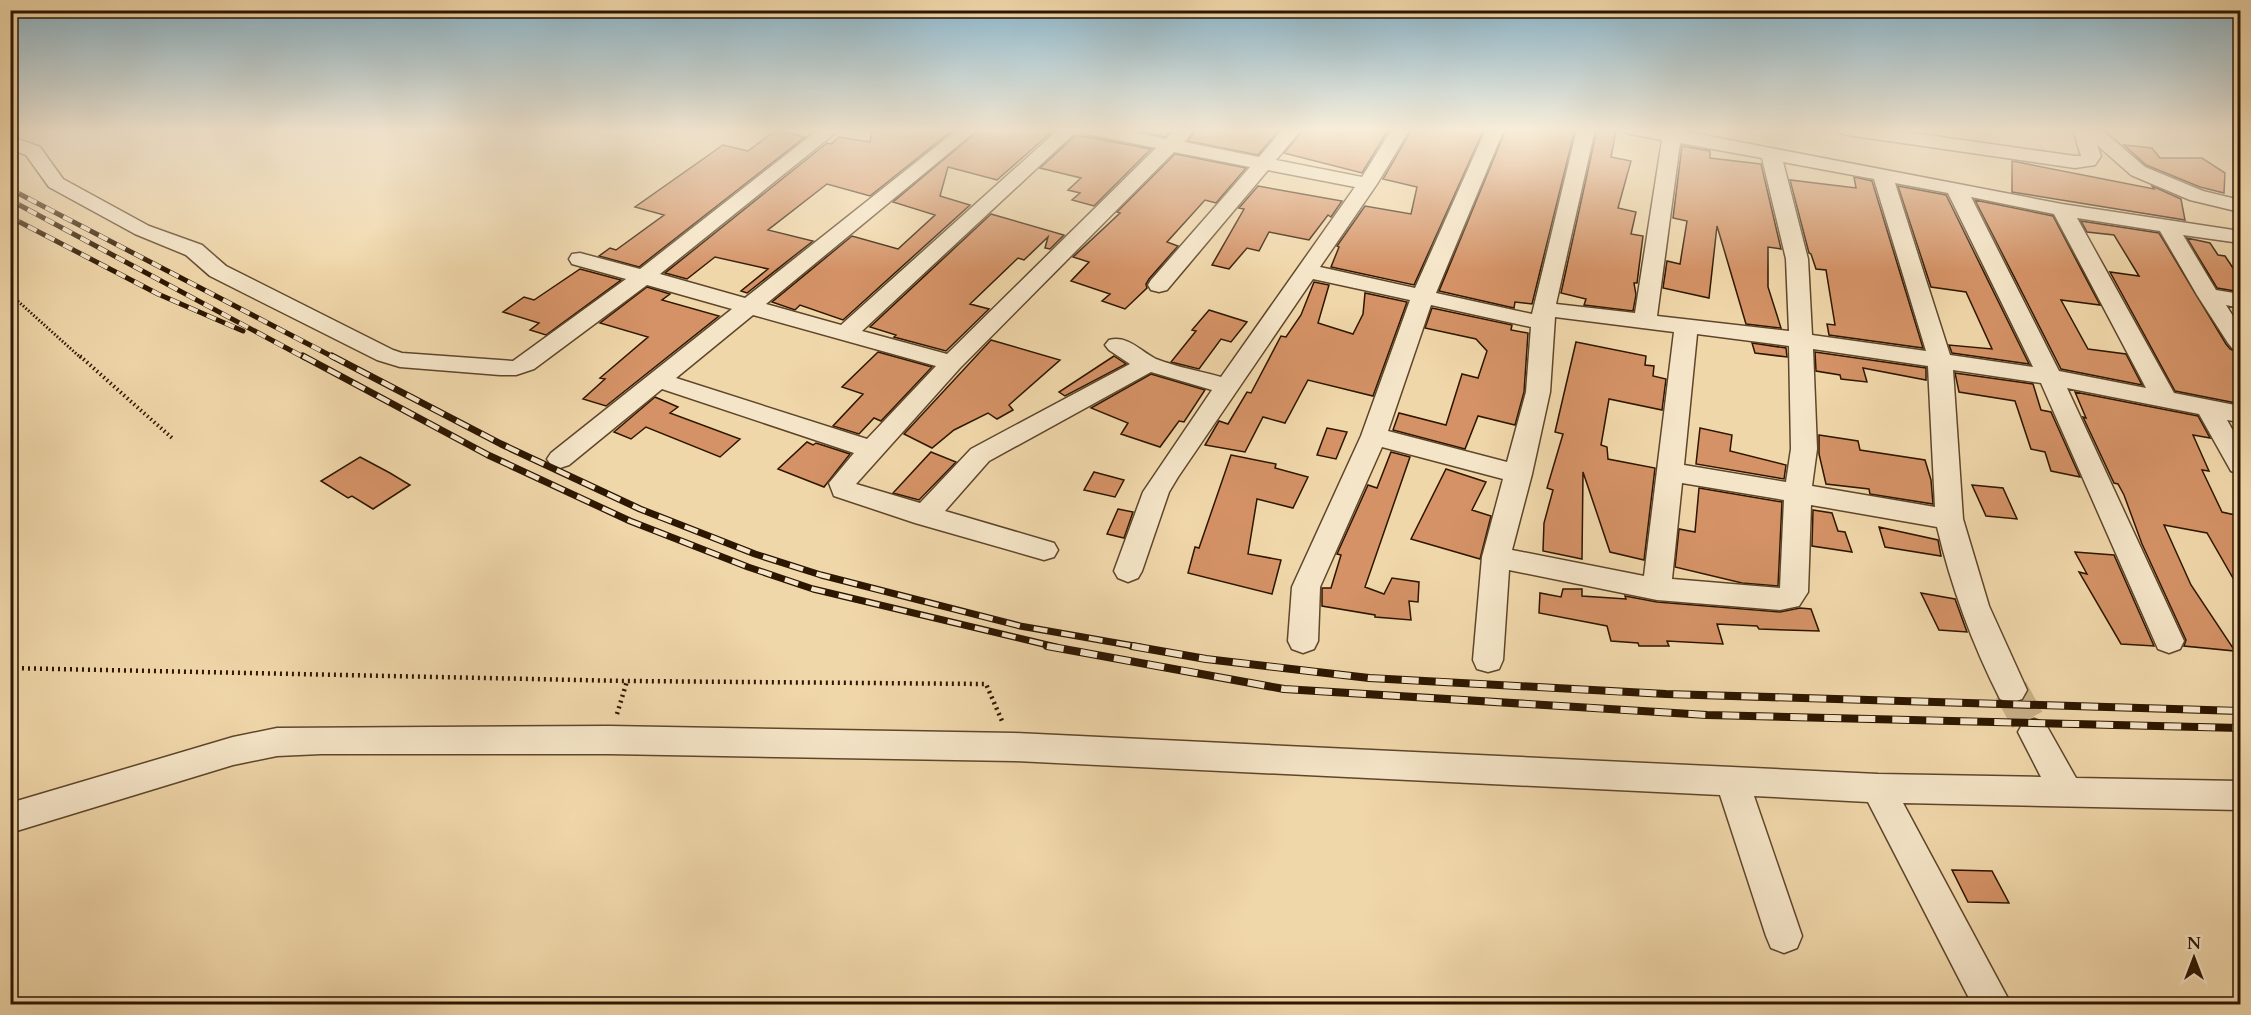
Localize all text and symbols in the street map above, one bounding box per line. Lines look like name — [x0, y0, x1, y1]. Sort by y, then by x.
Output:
north arrow — [2164, 928, 2224, 988]
text: N — [2187, 933, 2201, 955]

